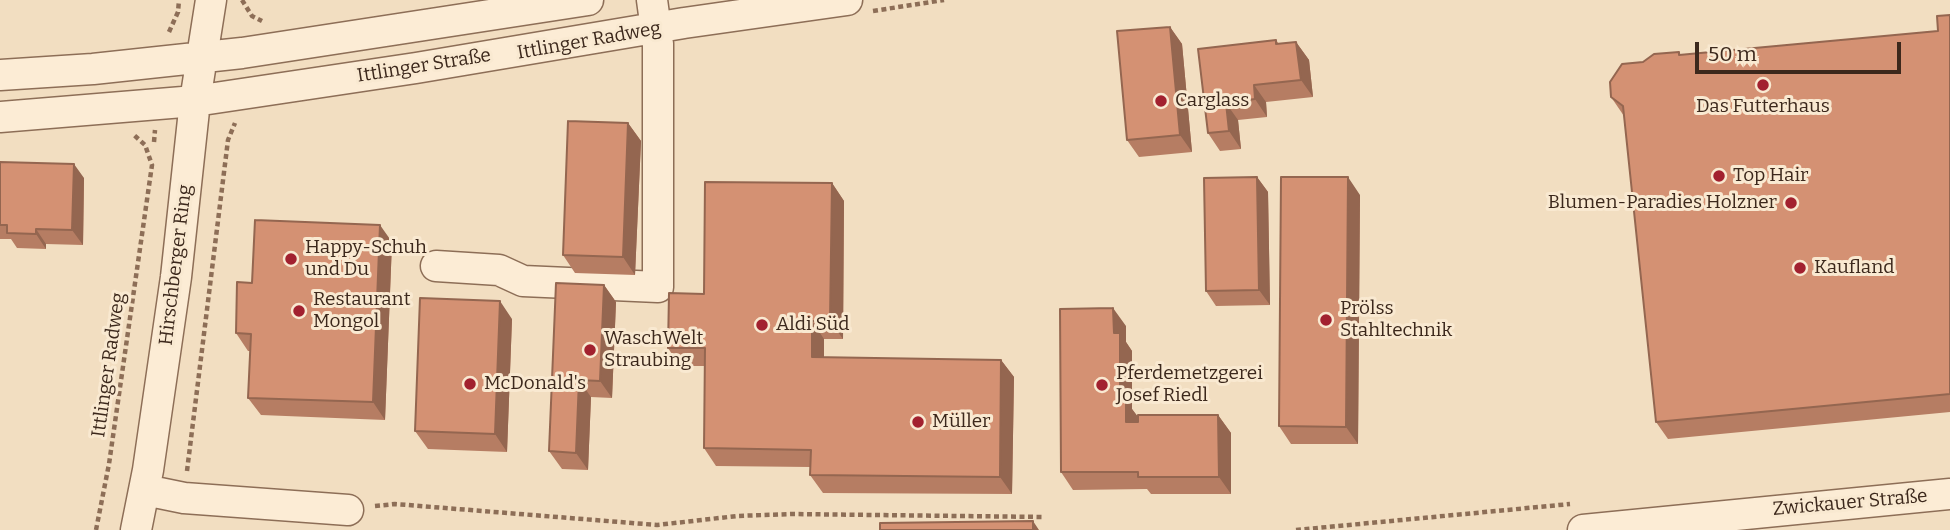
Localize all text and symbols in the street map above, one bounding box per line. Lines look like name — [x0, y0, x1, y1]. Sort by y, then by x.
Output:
street label: Ittlinger Radweg — [515, 17, 663, 65]
scale bar — [1698, 28, 1904, 72]
text: 50 m — [1708, 41, 1757, 67]
street label: Ittlinger Straße — [355, 44, 493, 88]
marker: Das Futterhaus — [1755, 77, 1771, 93]
place label: Carglass — [1175, 90, 1249, 112]
marker: Carglass — [1153, 93, 1169, 109]
place label: Das Futterhaus — [1696, 96, 1830, 118]
place label: Top Hair — [1733, 165, 1808, 187]
marker: Top Hair — [1711, 168, 1727, 184]
street label: Hirschberger Ring — [155, 183, 197, 347]
place label: Blumen-Paradies Holzner — [1548, 192, 1777, 214]
marker: Blumen-Paradies Holzner — [1783, 195, 1799, 211]
place label: Happy-Schuh und Du — [305, 237, 427, 281]
marker: Happy-Schuh und Du — [283, 251, 299, 267]
place label: Kaufland — [1814, 257, 1894, 279]
marker: Kaufland — [1792, 260, 1808, 276]
place label: Restaurant Mongol — [313, 289, 411, 333]
street label: Ittlinger Radweg — [88, 291, 130, 439]
place label: Prölss Stahltechnik — [1340, 298, 1452, 342]
marker: Restaurant Mongol — [291, 303, 307, 319]
marker: Prölss Stahltechnik — [1318, 312, 1334, 328]
place label: Aldi Süd — [776, 314, 850, 336]
marker: Aldi Süd — [754, 317, 770, 333]
place label: WaschWelt Straubing — [604, 328, 703, 372]
marker: WaschWelt Straubing — [582, 342, 598, 358]
place label: Pferdemetzgerei Josef Riedl — [1116, 363, 1263, 407]
place label: McDonald's — [484, 373, 586, 395]
marker: McDonald's — [462, 376, 478, 392]
marker: Pferdemetzgerei Josef Riedl — [1094, 377, 1110, 393]
place label: Müller — [932, 411, 990, 433]
marker: Müller — [910, 414, 926, 430]
street label: Zwickauer Straße — [1772, 485, 1928, 521]

